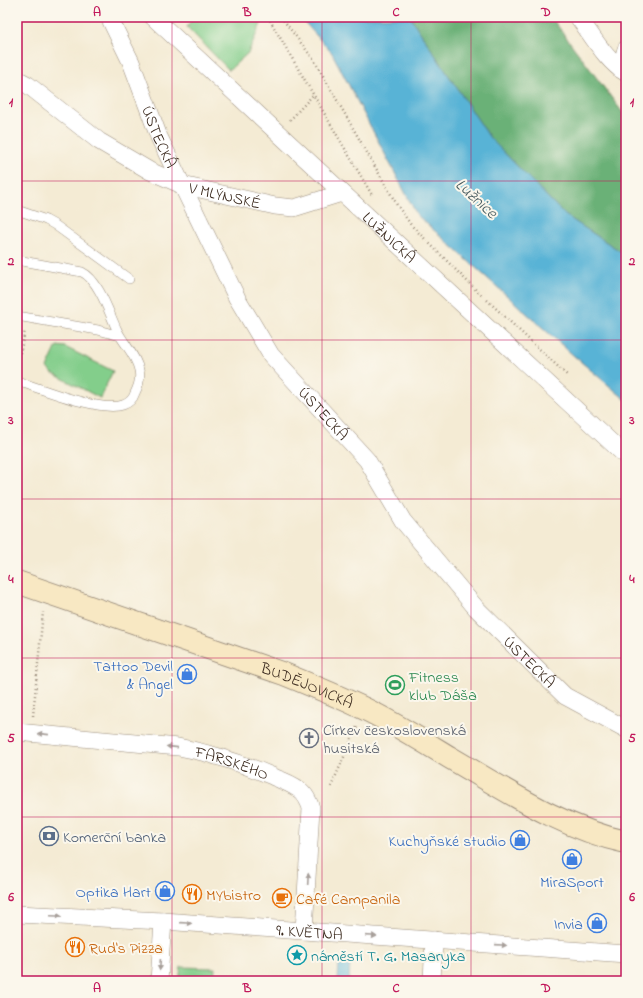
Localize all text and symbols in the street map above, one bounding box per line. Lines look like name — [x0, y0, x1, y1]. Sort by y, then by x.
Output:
text: A — [93, 3, 101, 22]
text: B — [242, 3, 252, 22]
text: C — [392, 3, 400, 22]
text: D — [540, 3, 551, 22]
text: 1 — [9, 93, 14, 112]
text: 1 — [630, 93, 635, 112]
street label: ÚSTECKÁ — [134, 103, 182, 173]
water label: Lužnice — [449, 173, 504, 226]
street label: V MLÝNSKÉ — [185, 177, 263, 216]
street label: LUŽNICKÁ — [356, 207, 421, 270]
text: 2 — [7, 252, 15, 271]
text: 2 — [628, 252, 636, 271]
street label: ÚSTECKÁ — [292, 382, 354, 447]
text: 3 — [7, 411, 14, 430]
text: 3 — [628, 411, 635, 430]
text: 4 — [7, 570, 14, 589]
text: 4 — [628, 570, 635, 589]
street label: ÚSTECKÁ — [497, 631, 560, 695]
place label: Tattoo Devil & Angel — [93, 655, 173, 697]
street label: BUDĚJOVICKÁ — [256, 657, 357, 716]
shop icon: Tattoo Devil & Angel — [176, 663, 198, 685]
place label: Fitness klub Dáša — [408, 666, 477, 708]
sports icon: Fitness klub Dáša — [384, 674, 406, 696]
place label: Církev československá husitská — [323, 719, 466, 761]
church icon: Církev československá husitská — [298, 727, 320, 749]
text: 5 — [7, 729, 15, 748]
text: 5 — [628, 729, 636, 748]
one-way arrow — [37, 730, 49, 737]
street label: FARSKÉHO — [191, 741, 272, 787]
one-way arrow — [166, 743, 178, 750]
bank icon: Komerční banka — [38, 825, 60, 847]
place label: Komerční banka — [63, 826, 166, 850]
shop icon: Kuchyňské studio — [509, 829, 531, 851]
place label: Kuchyňské studio — [389, 830, 506, 854]
shop icon: MiraSport — [561, 848, 583, 870]
place label: MiraSport — [540, 871, 605, 895]
one-way arrow — [305, 872, 311, 885]
shop icon: Optika Hart — [154, 880, 176, 902]
place label: Optika Hart — [76, 881, 152, 905]
restaurant icon: MYbistro — [181, 883, 203, 905]
place label: MYbistro — [206, 884, 261, 908]
cafe icon: Café Campanila — [271, 887, 293, 909]
text: 6 — [7, 888, 14, 907]
place label: Café Campanila — [296, 888, 400, 912]
text: 6 — [628, 888, 635, 907]
one-way arrow — [50, 912, 62, 919]
shop icon: Invia — [586, 912, 608, 934]
place label: Invia — [554, 913, 583, 937]
one-way arrow — [180, 919, 192, 926]
street label: 9. KVĚTNA — [275, 919, 344, 948]
one-way arrow — [365, 932, 377, 939]
restaurant icon: Rud's Pizza — [64, 936, 86, 958]
place label: Rud's Pizza — [89, 937, 163, 961]
one-way arrow — [495, 942, 508, 948]
place icon: náměstí T. G. Masaryka — [286, 944, 308, 966]
place label: náměstí T. G. Masaryka — [311, 945, 465, 969]
one-way arrow — [157, 959, 164, 971]
text: A — [93, 979, 101, 998]
text: B — [242, 979, 252, 998]
text: C — [392, 979, 400, 998]
text: D — [540, 979, 551, 998]

